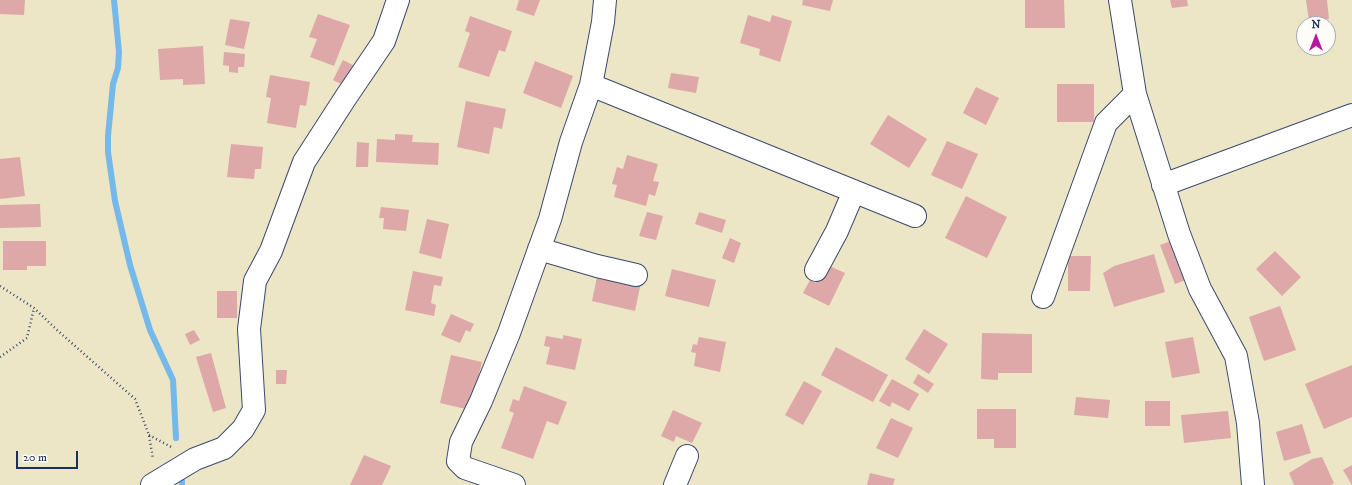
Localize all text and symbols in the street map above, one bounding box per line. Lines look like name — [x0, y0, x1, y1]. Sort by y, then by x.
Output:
north arrow — [1296, 16, 1336, 56]
text: N — [1311, 18, 1321, 32]
scale bar — [18, 443, 80, 469]
text: 20 m — [23, 450, 47, 465]

